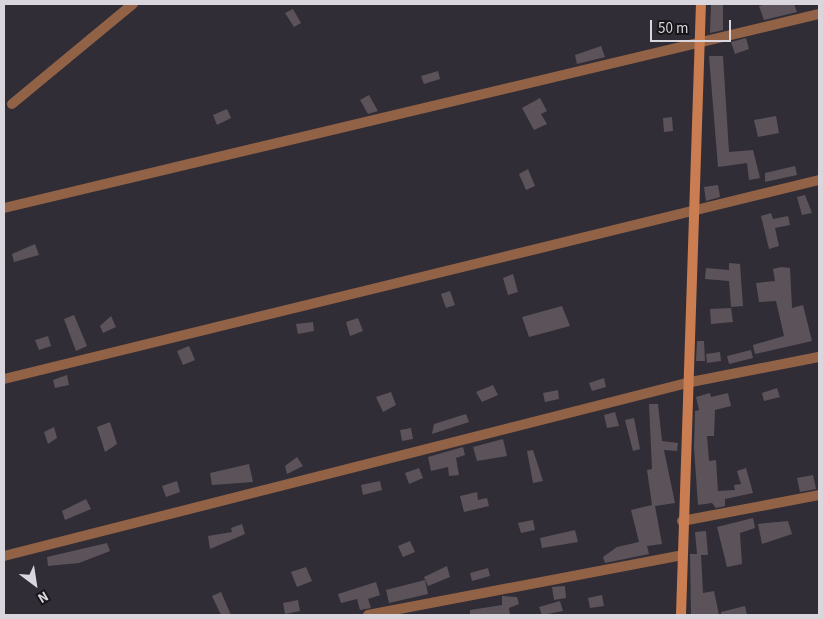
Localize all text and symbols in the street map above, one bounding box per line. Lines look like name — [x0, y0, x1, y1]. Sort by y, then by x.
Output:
scale bar — [653, 10, 734, 42]
text: 50 m — [658, 18, 688, 39]
north arrow — [10, 559, 60, 609]
text: N — [34, 586, 52, 608]

